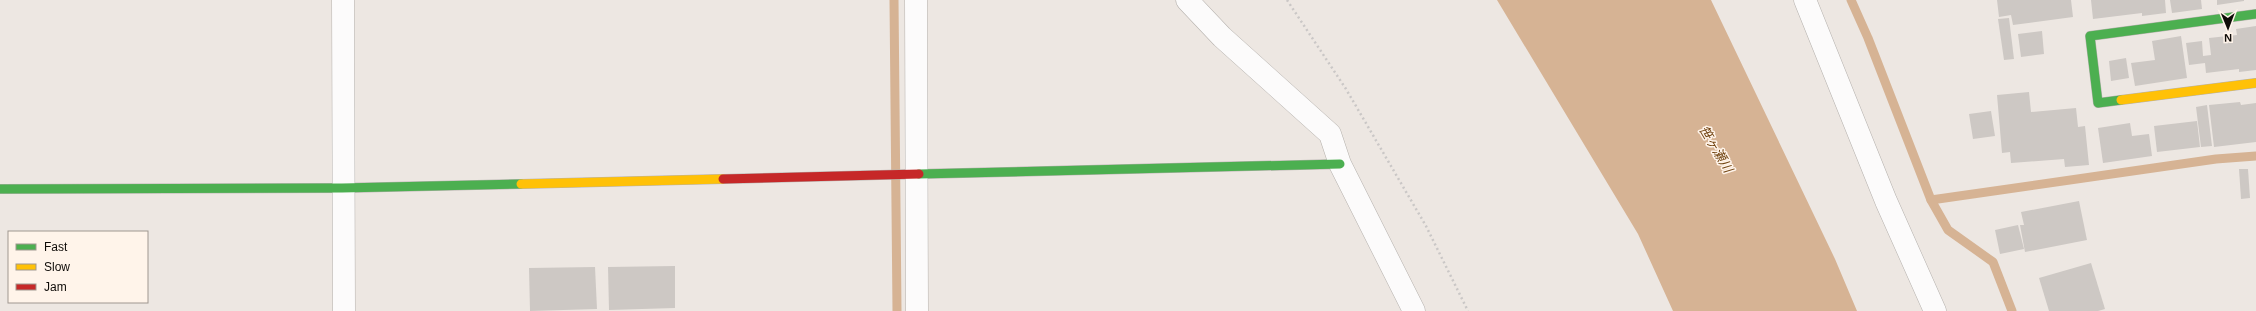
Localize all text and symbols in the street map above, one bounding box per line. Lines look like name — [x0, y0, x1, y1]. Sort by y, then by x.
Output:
north arrow — [2208, 8, 2248, 48]
text: N — [2224, 32, 2232, 44]
water label: 笹ヶ瀬川 — [1696, 123, 1737, 177]
legend — [8, 231, 148, 303]
text: Fast — [44, 240, 68, 254]
text: Slow — [44, 260, 70, 274]
text: Jam — [44, 280, 67, 294]

